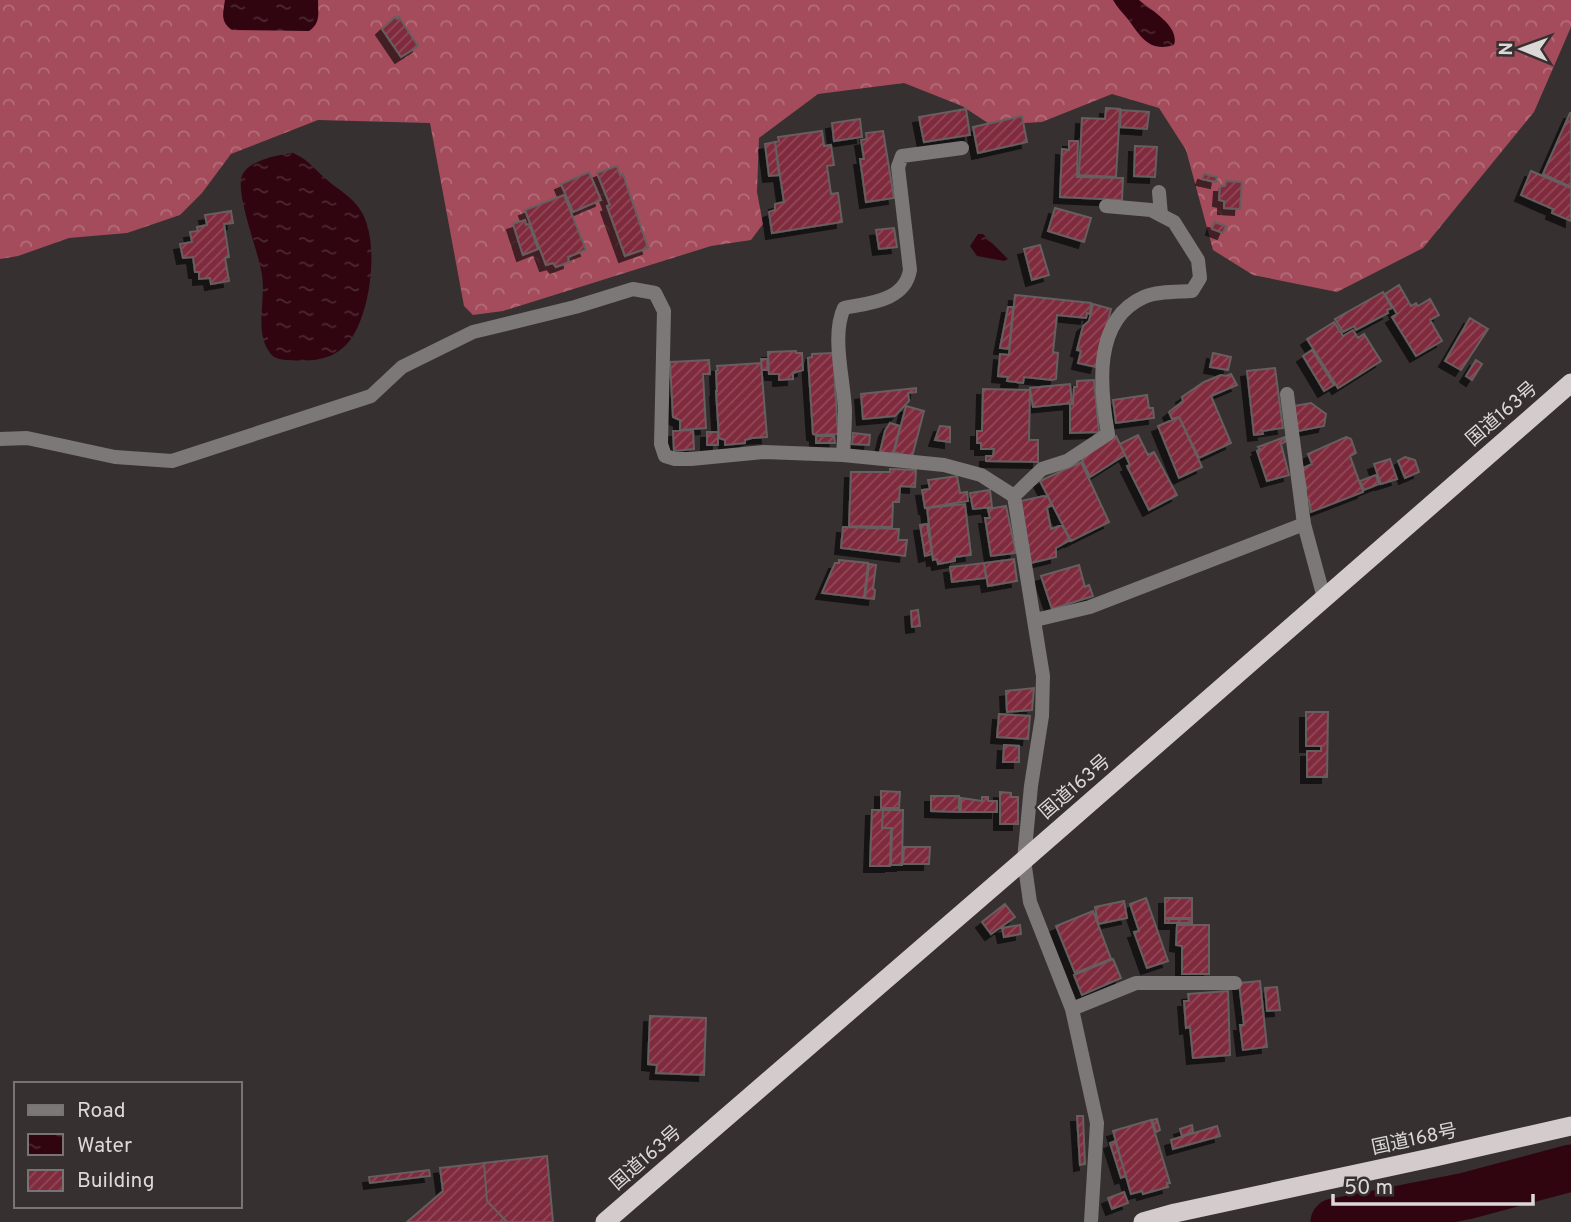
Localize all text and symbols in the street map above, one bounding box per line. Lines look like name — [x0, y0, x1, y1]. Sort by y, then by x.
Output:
north arrow — [1487, 14, 1557, 84]
text: N — [1495, 42, 1519, 56]
street label: 国道163号 — [1462, 377, 1543, 452]
street label: 国道163号 — [1035, 750, 1116, 825]
legend — [14, 1082, 242, 1208]
text: Road — [77, 1098, 126, 1125]
street label: 国道168号 — [1369, 1119, 1459, 1161]
street label: 国道163号 — [606, 1121, 687, 1196]
text: Water — [77, 1133, 132, 1160]
scale bar — [1333, 1162, 1532, 1206]
text: Building — [77, 1168, 155, 1195]
text: 50 m — [1344, 1175, 1393, 1202]

